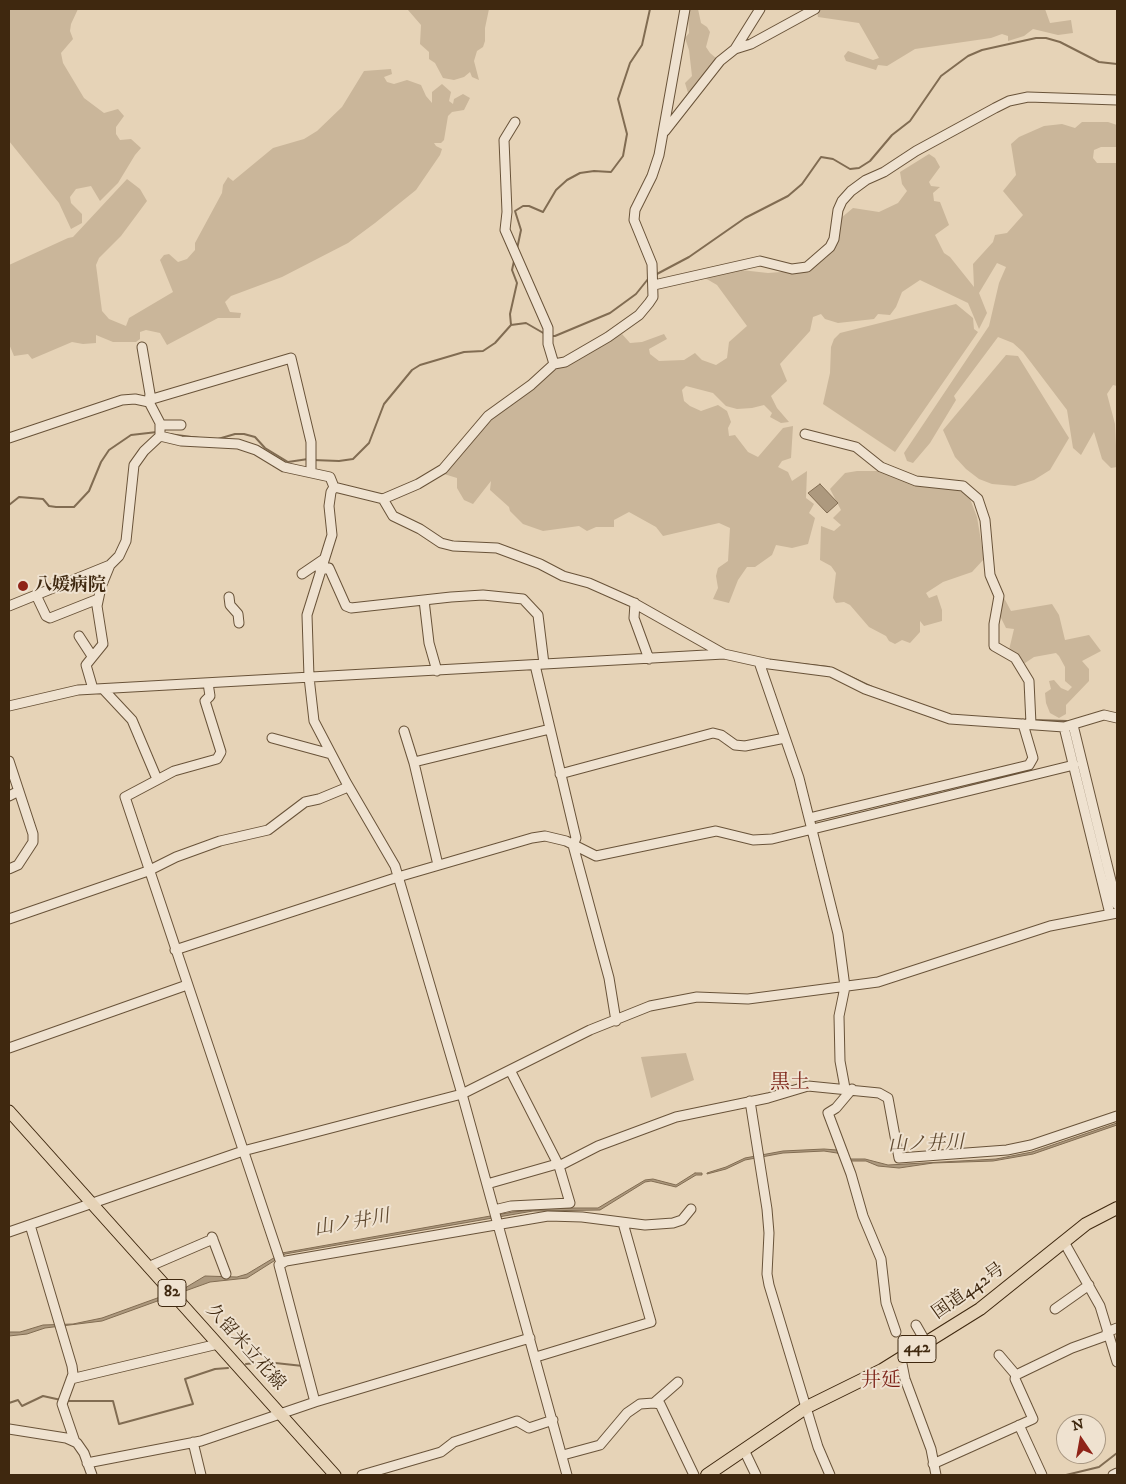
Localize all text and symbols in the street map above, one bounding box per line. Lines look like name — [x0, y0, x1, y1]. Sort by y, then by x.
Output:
place label: 八媛病院 — [34, 575, 106, 597]
marker: 八媛病院 — [16, 579, 30, 593]
district label: 黒土 — [770, 1072, 810, 1096]
water label: 山ノ井川 — [888, 1132, 964, 1158]
water label: 山ノ井川 — [313, 1206, 391, 1242]
street label: 国道442号 — [929, 1259, 1009, 1325]
road number: 82 — [158, 1280, 186, 1306]
street label: 久留米立花線 — [201, 1301, 289, 1395]
road number: 442 — [898, 1336, 936, 1362]
district label: 井延 — [861, 1370, 901, 1394]
north arrow — [1056, 1414, 1106, 1464]
text: N — [1071, 1415, 1086, 1435]

